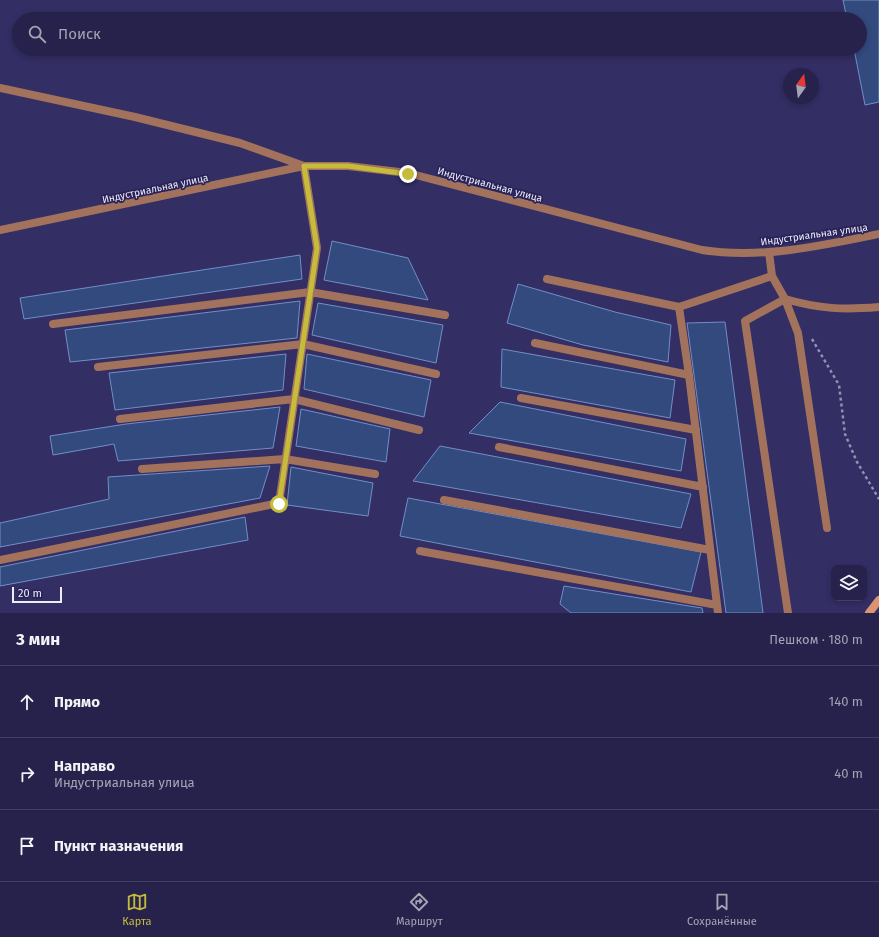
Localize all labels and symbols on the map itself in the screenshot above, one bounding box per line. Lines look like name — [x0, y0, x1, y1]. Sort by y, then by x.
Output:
north arrow — [783, 68, 819, 104]
route end — [399, 165, 417, 183]
street label: Индустриальная улица — [436, 165, 544, 205]
street label: Индустриальная улица — [101, 172, 209, 206]
street label: Индустриальная улица — [760, 222, 869, 248]
route start — [270, 495, 288, 513]
scale bar — [12, 585, 62, 604]

